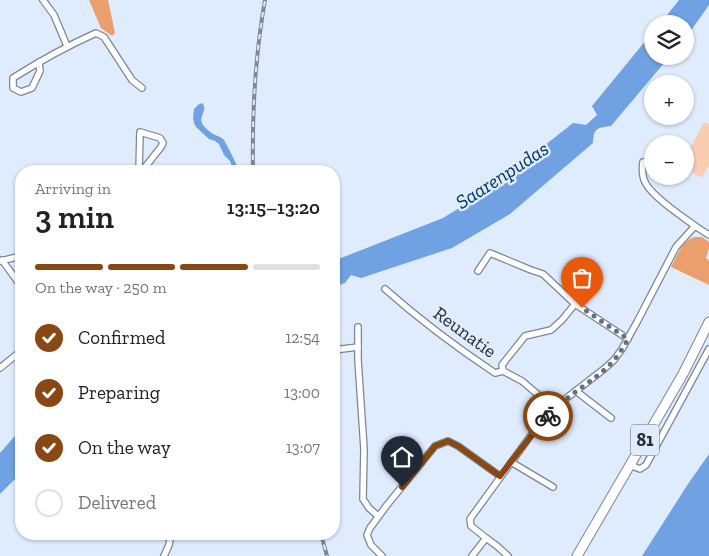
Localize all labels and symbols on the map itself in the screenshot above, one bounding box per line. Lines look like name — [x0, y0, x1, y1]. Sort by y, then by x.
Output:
water label: Saarenpudas — [451, 136, 553, 214]
pin — [561, 257, 603, 308]
street label: Reunatie — [429, 301, 501, 363]
courier — [523, 391, 573, 441]
road number: 81 — [631, 424, 659, 456]
pin — [381, 436, 423, 487]

